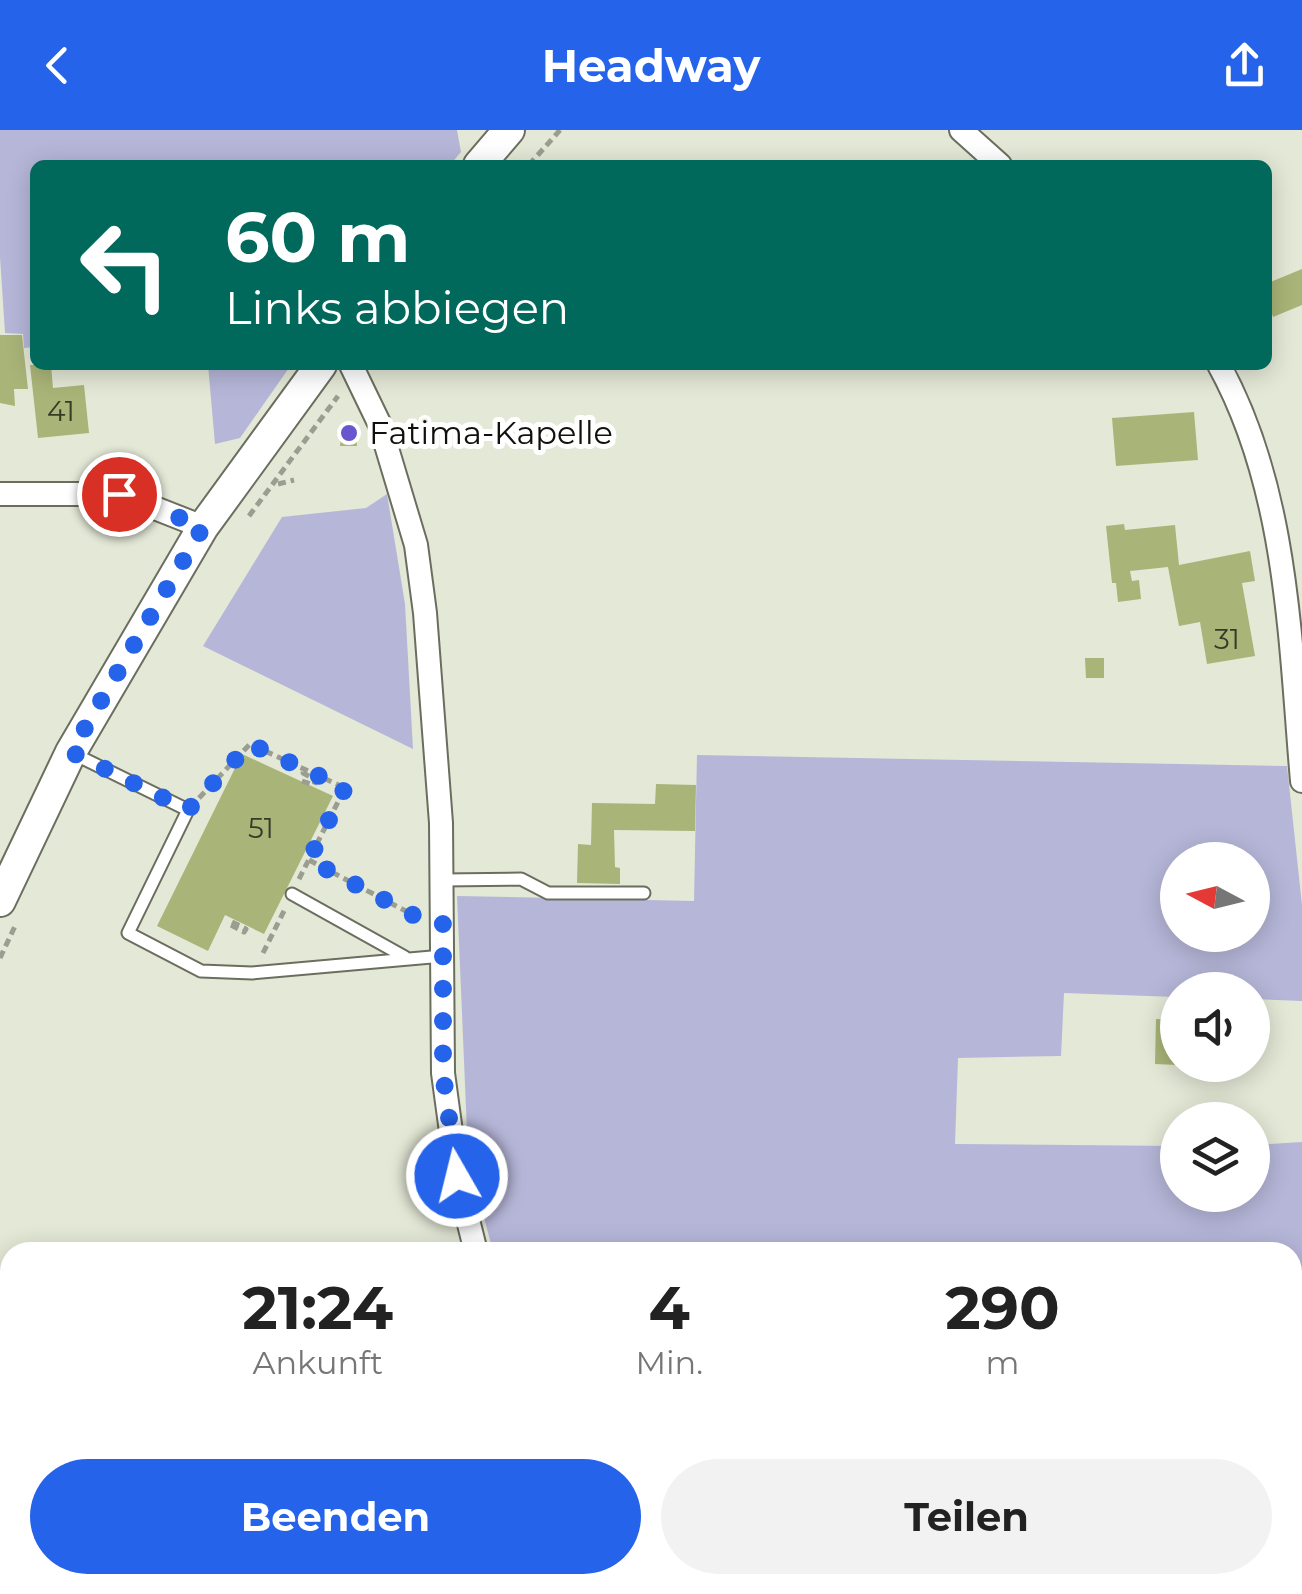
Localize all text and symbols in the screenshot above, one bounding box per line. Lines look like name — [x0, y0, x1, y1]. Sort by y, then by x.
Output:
icon: back — [30, 38, 85, 93]
text: Headway — [542, 38, 760, 93]
icon: share — [1217, 38, 1272, 93]
text: 60 m — [225, 194, 410, 280]
icon: left — [60, 200, 190, 330]
text: Links abbiegen — [225, 280, 569, 335]
house number: 41 — [47, 394, 75, 428]
place label: Fatima-Kapelle — [369, 413, 613, 452]
marker: Fatima-Kapelle — [338, 422, 360, 444]
pin — [77, 452, 162, 537]
icon: arrive — [92, 467, 147, 522]
house number: 31 — [1214, 622, 1240, 656]
house number: 51 — [248, 811, 274, 845]
north arrow — [1160, 842, 1270, 952]
map controls — [1160, 842, 1270, 1212]
button: sound — [1160, 972, 1270, 1082]
button: layers — [1160, 1102, 1270, 1212]
position arrow — [405, 1124, 509, 1228]
text: 21:24 — [242, 1271, 393, 1344]
text: 4 — [649, 1271, 690, 1344]
text: 290 — [945, 1271, 1060, 1344]
text: Ankunft — [253, 1343, 383, 1382]
text: Min. — [635, 1343, 703, 1382]
text: m — [986, 1343, 1019, 1382]
button: Beenden — [30, 1459, 641, 1574]
button: Teilen — [661, 1459, 1272, 1574]

